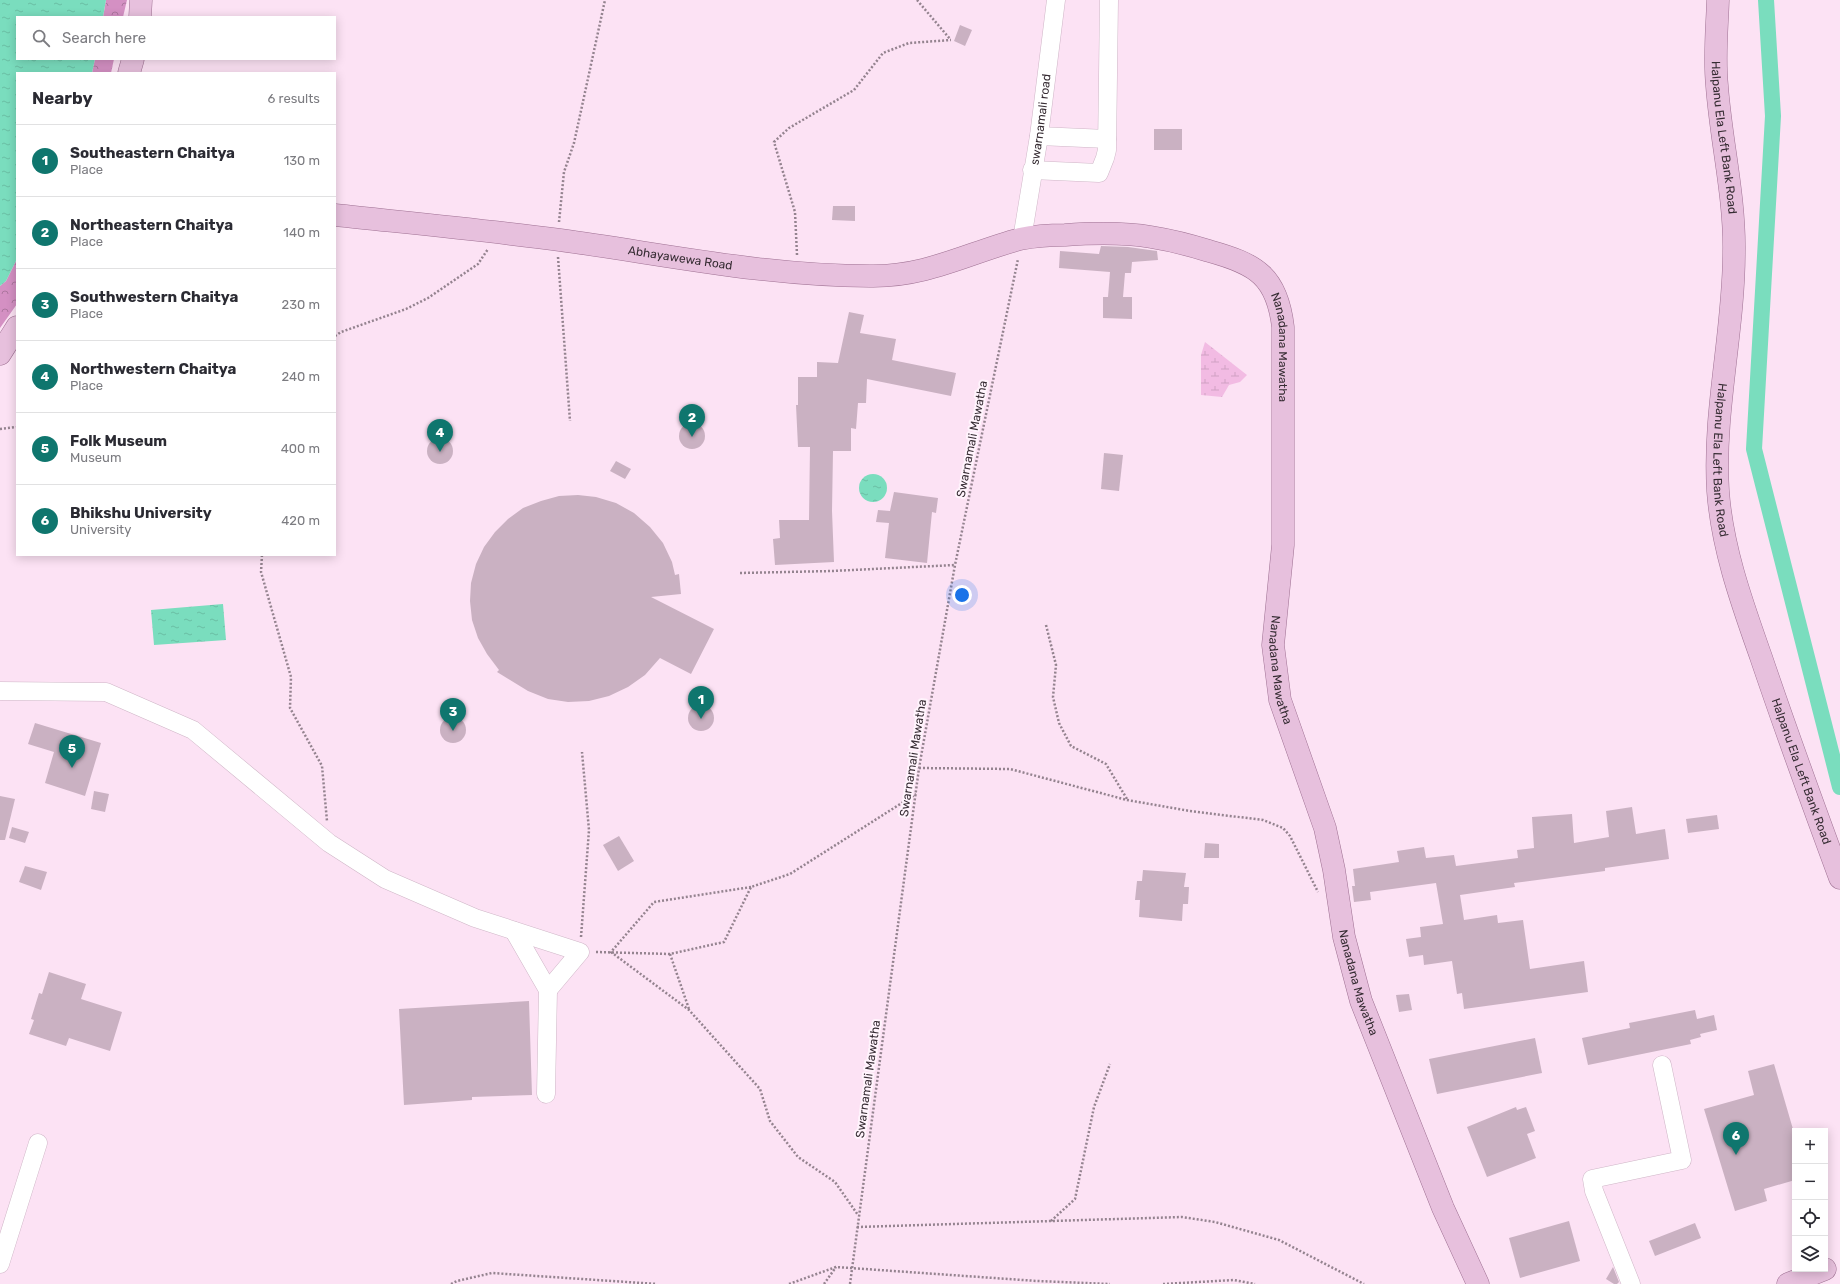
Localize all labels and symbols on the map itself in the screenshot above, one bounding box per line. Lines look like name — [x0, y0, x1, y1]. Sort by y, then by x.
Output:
street label: Halpanu Ela Left Bank Road — [1709, 61, 1740, 215]
street label: swarnamali road — [1027, 73, 1054, 166]
street label: Abhayawewa Road — [627, 243, 733, 273]
street label: Nanadana Mawatha — [1268, 290, 1290, 402]
street label: Swarnamali Mawatha — [954, 379, 990, 499]
street label: Halpanu Ela Left Bank Road — [1710, 383, 1731, 538]
pin: 2 — [679, 404, 705, 437]
pin: 4 — [427, 419, 453, 452]
your location — [952, 585, 972, 605]
street label: Nanadana Mawatha — [1266, 615, 1295, 726]
pin: 1 — [688, 686, 714, 719]
street label: Halpanu Ela Left Bank Road — [1769, 696, 1834, 846]
pin: 3 — [440, 698, 466, 731]
street label: Swarnamali Mawatha — [897, 698, 929, 818]
pin: 5 — [59, 735, 85, 768]
street label: Nanadana Mawatha — [1336, 929, 1381, 1038]
street label: Swarnamali Mawatha — [853, 1019, 883, 1139]
pin: 6 — [1723, 1122, 1749, 1155]

